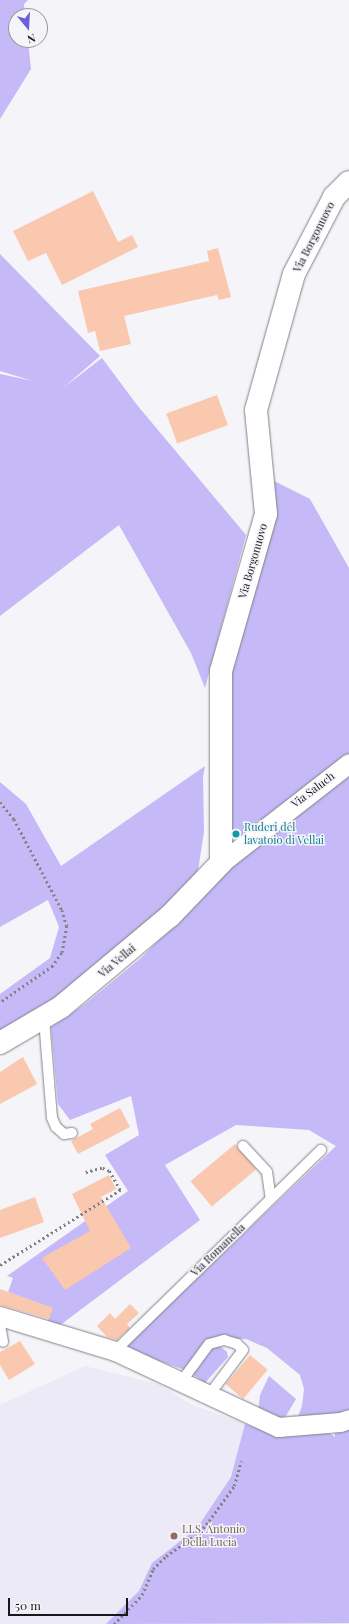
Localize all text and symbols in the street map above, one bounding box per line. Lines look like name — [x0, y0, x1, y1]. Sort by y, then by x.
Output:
north arrow — [8, 8, 48, 48]
text: N — [25, 31, 38, 47]
street label: Via Borgonuovo — [290, 199, 338, 275]
street label: Via Borgonuovo — [236, 522, 270, 600]
street label: Via Saluch — [289, 769, 337, 811]
place label: Ruderi del lavatoio di Vellai — [244, 821, 324, 847]
marker: Ruderi del lavatoio di Vellai — [231, 829, 241, 839]
street label: Via Vellai — [96, 942, 138, 980]
street label: Via Romanella — [188, 1221, 248, 1279]
place label: I.I.S. Antonio Della Lucia — [182, 1523, 246, 1549]
marker: I.I.S. Antonio Della Lucia — [169, 1531, 179, 1541]
scale bar — [10, 1590, 130, 1616]
text: 50 m — [15, 1597, 41, 1613]

